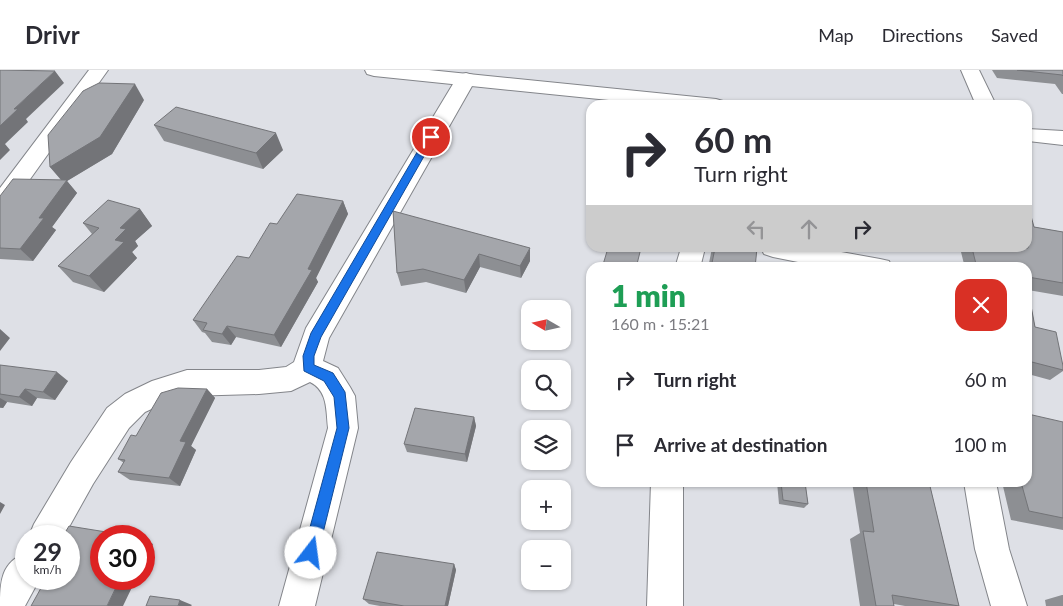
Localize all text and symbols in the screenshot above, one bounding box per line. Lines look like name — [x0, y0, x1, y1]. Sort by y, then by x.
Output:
text: Drivr — [25, 20, 80, 49]
text: Map — [818, 24, 854, 46]
text: Directions — [882, 24, 963, 46]
text: Saved — [991, 24, 1038, 46]
pin — [410, 116, 452, 158]
text: 60 m — [694, 118, 772, 160]
icon: right — [611, 120, 676, 185]
icon: arrive — [417, 123, 445, 151]
text: Turn right — [694, 160, 788, 187]
icon: left — [742, 215, 770, 243]
icon: ahead — [795, 215, 823, 243]
icon: right — [848, 215, 876, 243]
text: 1 min — [611, 277, 686, 313]
button: close — [955, 279, 1007, 331]
north arrow — [521, 300, 571, 350]
map controls — [521, 300, 571, 590]
text: 160 m · 15:21 — [611, 314, 710, 333]
button: search — [521, 360, 571, 410]
icon: right — [611, 366, 639, 394]
text: Turn right — [654, 368, 736, 391]
text: 60 m — [964, 368, 1007, 391]
button: layers — [521, 420, 571, 470]
icon: arrive — [611, 431, 639, 459]
text: Arrive at destination — [654, 433, 827, 456]
text: 100 m — [953, 433, 1007, 456]
button: + — [521, 480, 571, 530]
speed limit sign: 30 — [90, 525, 155, 590]
position arrow — [284, 526, 336, 578]
text: 29 — [33, 536, 62, 566]
button: − — [521, 540, 571, 590]
text: km/h — [33, 562, 62, 577]

